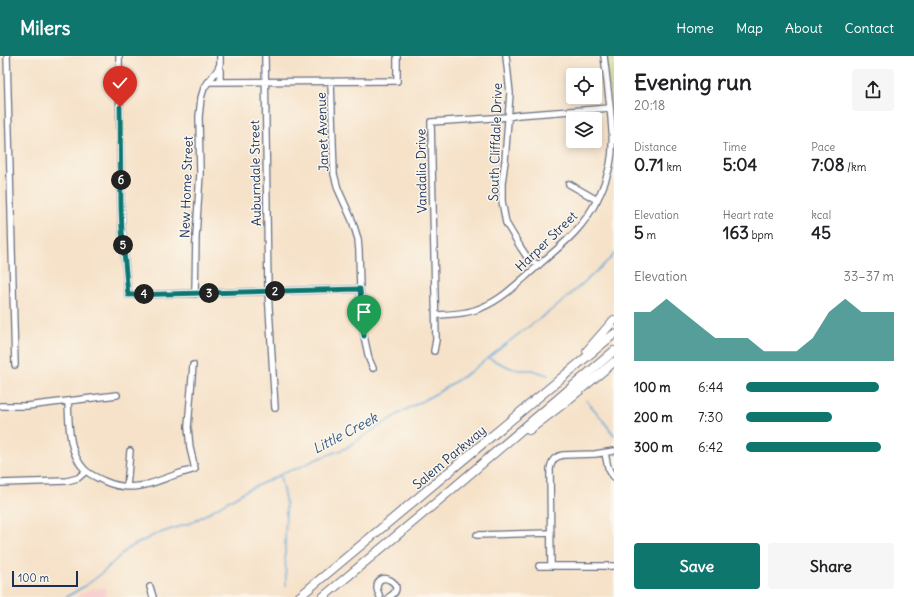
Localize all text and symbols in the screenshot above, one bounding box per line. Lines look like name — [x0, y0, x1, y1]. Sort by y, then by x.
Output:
text: Milers — [20, 16, 70, 40]
text: Home — [676, 19, 714, 37]
text: Map — [736, 19, 763, 37]
text: About — [785, 19, 823, 37]
text: Contact — [845, 19, 894, 37]
pin — [103, 66, 137, 107]
map controls — [566, 68, 602, 148]
button: locate — [566, 68, 602, 104]
text: Evening run — [634, 68, 752, 96]
button: share — [852, 69, 894, 111]
icon: check — [109, 72, 131, 94]
street label: South Cliffdale Drive — [485, 82, 506, 202]
street label: Janet Avenue — [313, 92, 332, 172]
text: 20:18 — [634, 97, 665, 114]
button: layers — [566, 112, 602, 148]
street label: Auburndale Street — [246, 119, 265, 226]
street label: Vandalia Drive — [412, 128, 431, 213]
street label: New Home Street — [176, 135, 197, 238]
text: Distance — [634, 140, 677, 154]
text: Time — [723, 140, 746, 154]
text: Pace — [811, 140, 835, 154]
text: 0.71 — [634, 154, 664, 176]
text: 5:04 — [723, 154, 757, 176]
text: 7:08 — [811, 154, 844, 176]
text: km — [664, 160, 682, 174]
text: /km — [844, 160, 866, 174]
pin: 6 — [111, 170, 131, 190]
text: 6 — [118, 173, 124, 187]
street label: Harper Street — [512, 207, 581, 275]
text: Elevation — [634, 208, 679, 222]
text: Heart rate — [723, 208, 774, 222]
text: kcal — [811, 208, 831, 222]
text: 5 — [634, 222, 644, 244]
text: 163 — [723, 222, 749, 244]
text: 45 — [811, 222, 831, 244]
text: m — [644, 228, 656, 242]
text: bpm — [749, 228, 773, 242]
pin: 5 — [113, 235, 133, 255]
text: 5 — [120, 238, 126, 252]
text: Elevation — [634, 268, 687, 285]
text: 33–37 m — [844, 268, 894, 285]
pin: 2 — [265, 281, 285, 301]
pin: 3 — [199, 283, 219, 303]
pin: 4 — [134, 284, 154, 304]
text: 2 — [272, 284, 278, 298]
text: 3 — [206, 286, 212, 300]
text: 4 — [141, 287, 147, 301]
pin — [347, 295, 381, 336]
icon: arrive — [353, 301, 375, 323]
text: 100 m — [634, 379, 671, 396]
text: 6:44 — [698, 379, 723, 396]
water label: Little Creek — [309, 408, 381, 458]
text: 200 m — [634, 409, 673, 426]
text: 7:30 — [698, 409, 723, 426]
street label: Salem Parkway — [409, 422, 490, 493]
text: 300 m — [634, 439, 673, 456]
text: 6:42 — [698, 439, 723, 456]
button: Save — [634, 543, 760, 589]
button: Share — [768, 543, 894, 589]
scale bar — [12, 569, 78, 588]
text: 100 m — [18, 571, 49, 585]

